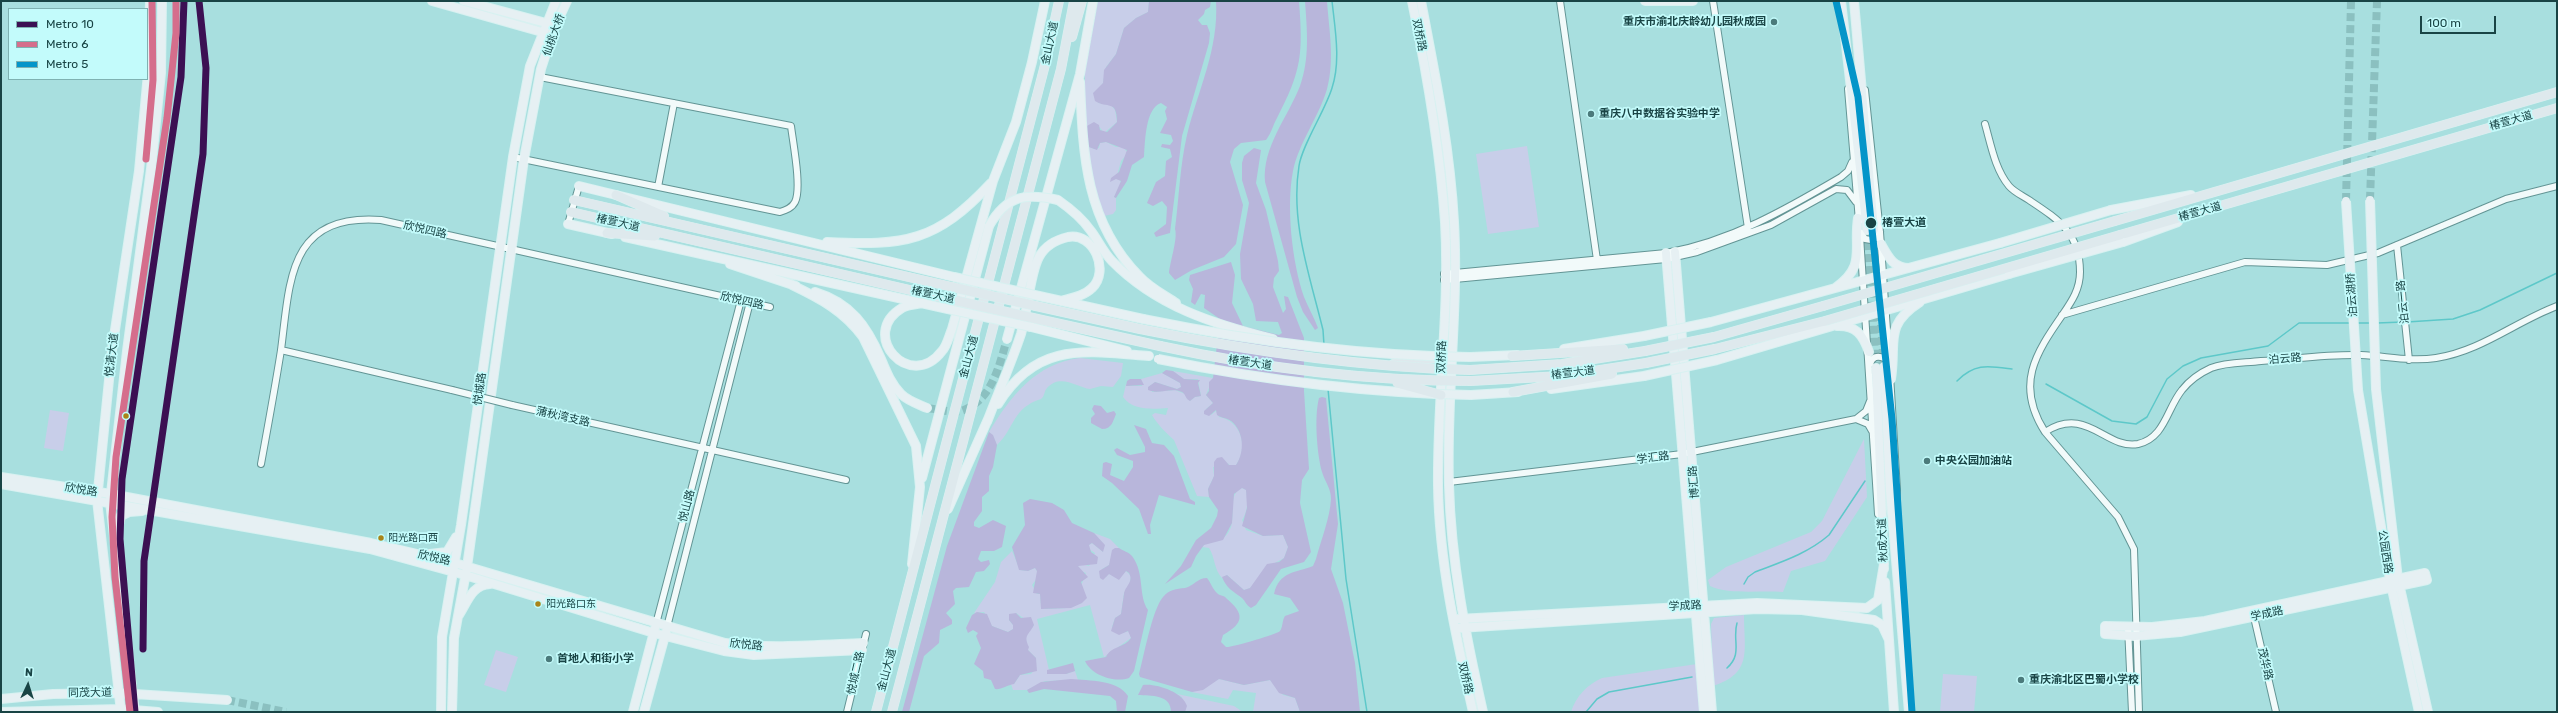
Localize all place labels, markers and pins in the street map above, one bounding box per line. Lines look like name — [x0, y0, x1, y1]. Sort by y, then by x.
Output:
place label: 重庆市渝北庆龄幼儿园秋成园 — [1623, 15, 1766, 29]
marker: 重庆市渝北庆龄幼儿园秋成园 — [1769, 17, 1779, 27]
place label: 重庆八中数据谷实验中学 — [1599, 107, 1720, 121]
marker: 重庆八中数据谷实验中学 — [1586, 109, 1596, 119]
marker: 椿萱大道 — [1864, 216, 1878, 230]
place label: 椿萱大道 — [1882, 216, 1926, 230]
unlabelled marker — [121, 411, 131, 421]
place label: 中央公园加油站 — [1935, 454, 2012, 468]
marker: 中央公园加油站 — [1922, 456, 1932, 466]
place label: 阳光路口西 — [388, 532, 438, 544]
marker: 阳光路口西 — [376, 533, 386, 543]
place label: 阳光路口东 — [546, 598, 596, 610]
marker: 阳光路口东 — [533, 599, 543, 609]
place label: 首地人和街小学 — [557, 652, 634, 666]
marker: 首地人和街小学 — [544, 654, 554, 664]
place label: 重庆渝北区巴蜀小学校 — [2029, 673, 2139, 687]
marker: 重庆渝北区巴蜀小学校 — [2016, 675, 2026, 685]

